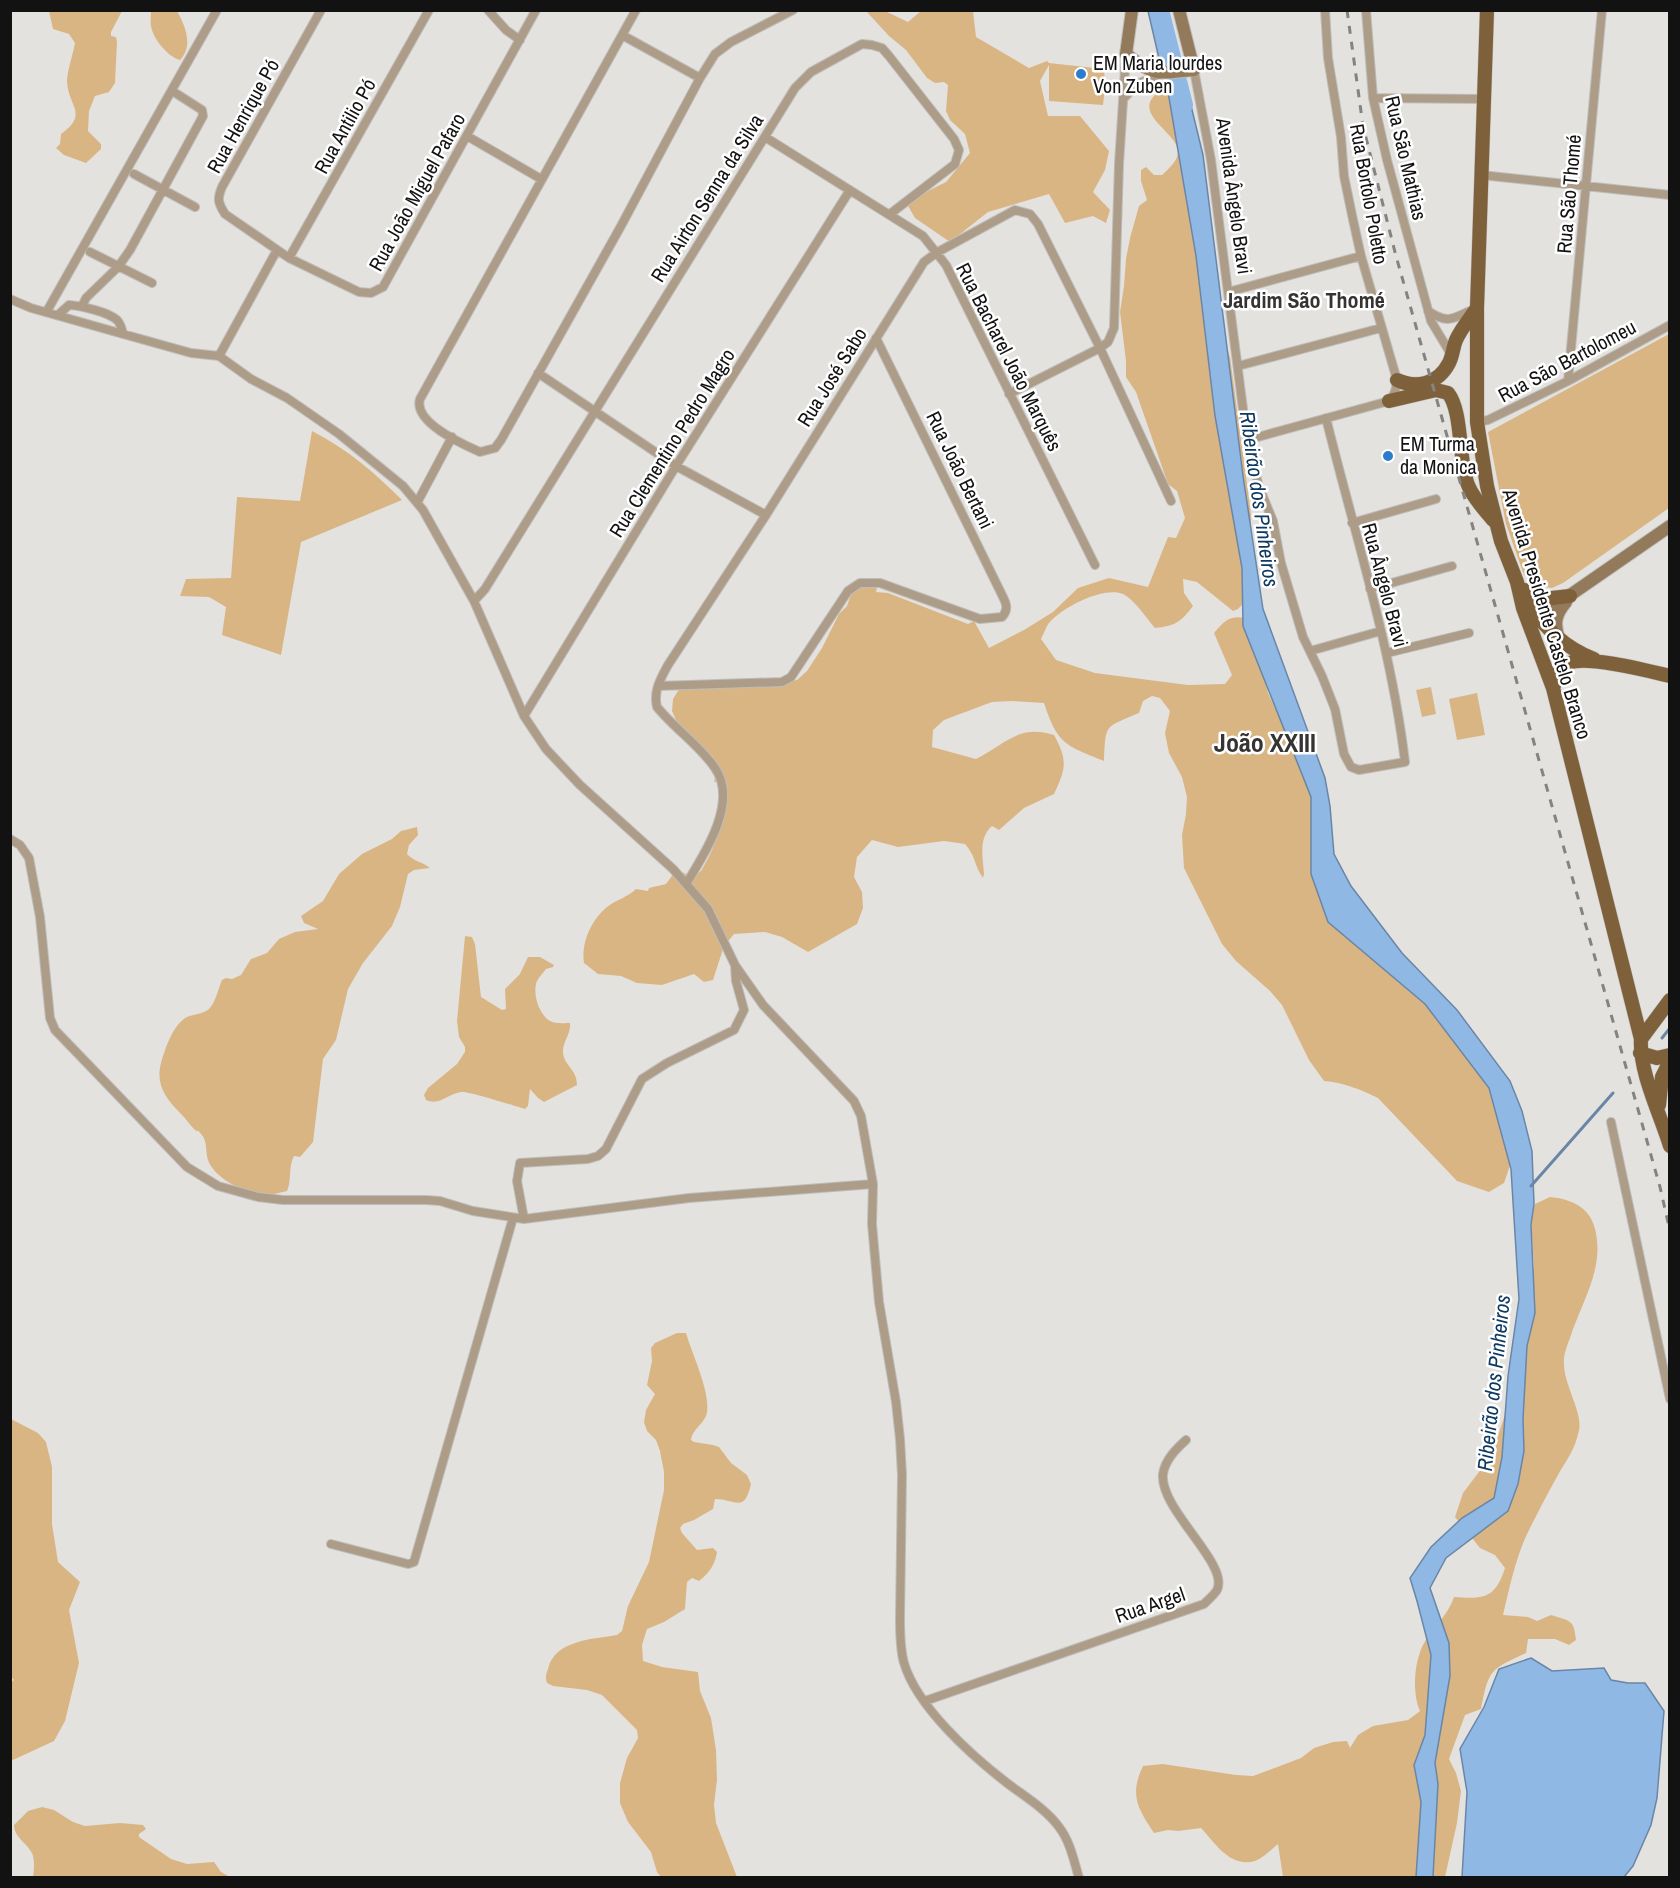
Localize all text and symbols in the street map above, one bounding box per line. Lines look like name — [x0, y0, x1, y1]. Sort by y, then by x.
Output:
place label: EM Maria lourdes Von Zuben — [1093, 49, 1222, 99]
street label: Rua Henrique Pó — [200, 54, 285, 178]
marker: EM Maria lourdes Von Zuben — [1074, 67, 1088, 81]
street label: Rua Antilio Pó — [307, 73, 382, 178]
street label: Rua São Mathias — [1379, 93, 1434, 223]
street label: Rua João Miguel Pafaro — [362, 108, 471, 276]
street label: Rua Airton Senna da Silva — [644, 109, 769, 287]
street label: Avenida Ângelo Bravi — [1210, 115, 1259, 276]
street label: Rua Bortolo Poletto — [1344, 122, 1395, 266]
street label: Rua São Thomé — [1550, 133, 1587, 254]
street label: Rua Bacharel João Marquês — [950, 258, 1069, 455]
district label: Jardim São Thomé — [1223, 285, 1385, 315]
street label: Rua São Bartolomeu — [1493, 313, 1640, 408]
street label: Rua José Sabo — [790, 322, 873, 431]
street label: Rua Clementino Pedro Magro — [602, 343, 741, 542]
street label: Rua João Bertani — [920, 407, 1001, 533]
water label: Ribeirão dos Pinheiros — [1233, 409, 1286, 589]
place label: EM Turma da Monica — [1400, 430, 1477, 480]
marker: EM Turma da Monica — [1381, 449, 1395, 463]
street label: Avenida Presidente Castelo Branco — [1496, 484, 1598, 742]
street label: Rua Ângelo Bravi — [1356, 520, 1415, 650]
district label: João XXIII — [1214, 725, 1316, 760]
water label: Ribeirão dos Pinheiros — [1470, 1293, 1517, 1473]
street label: Rua Argel — [1111, 1580, 1188, 1629]

